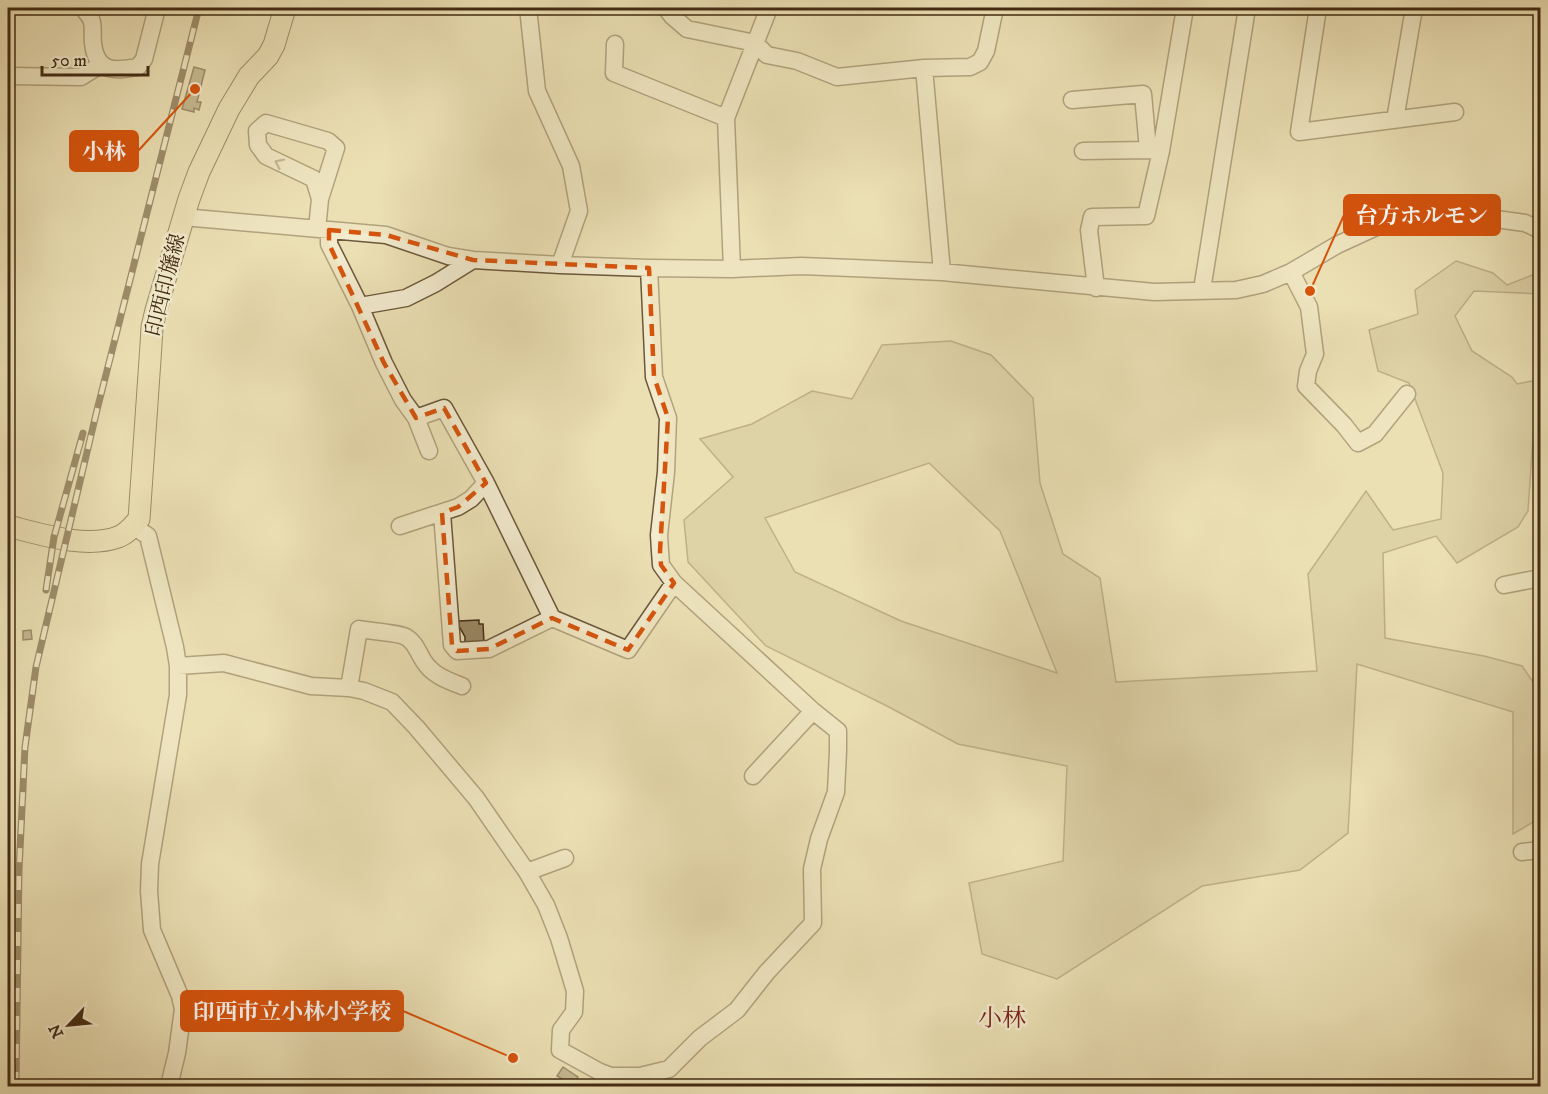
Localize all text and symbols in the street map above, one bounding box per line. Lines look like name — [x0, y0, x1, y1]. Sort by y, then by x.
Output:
scale bar — [42, 39, 148, 77]
text: 50 m — [51, 50, 87, 72]
callout: 小林 — [70, 131, 138, 171]
text: 小林 — [82, 139, 126, 166]
one-way arrow — [275, 158, 286, 170]
callout: 台方ホルモン — [1344, 195, 1500, 235]
text: 台方ホルモン — [1356, 203, 1488, 230]
street label: 印西印旛線 — [141, 231, 191, 339]
callout: 印西市立小林小学校 — [181, 991, 403, 1031]
north arrow — [39, 995, 99, 1055]
text: 印西市立小林小学校 — [193, 999, 391, 1026]
district label: 小林 — [978, 1004, 1026, 1034]
text: N — [45, 1021, 68, 1041]

